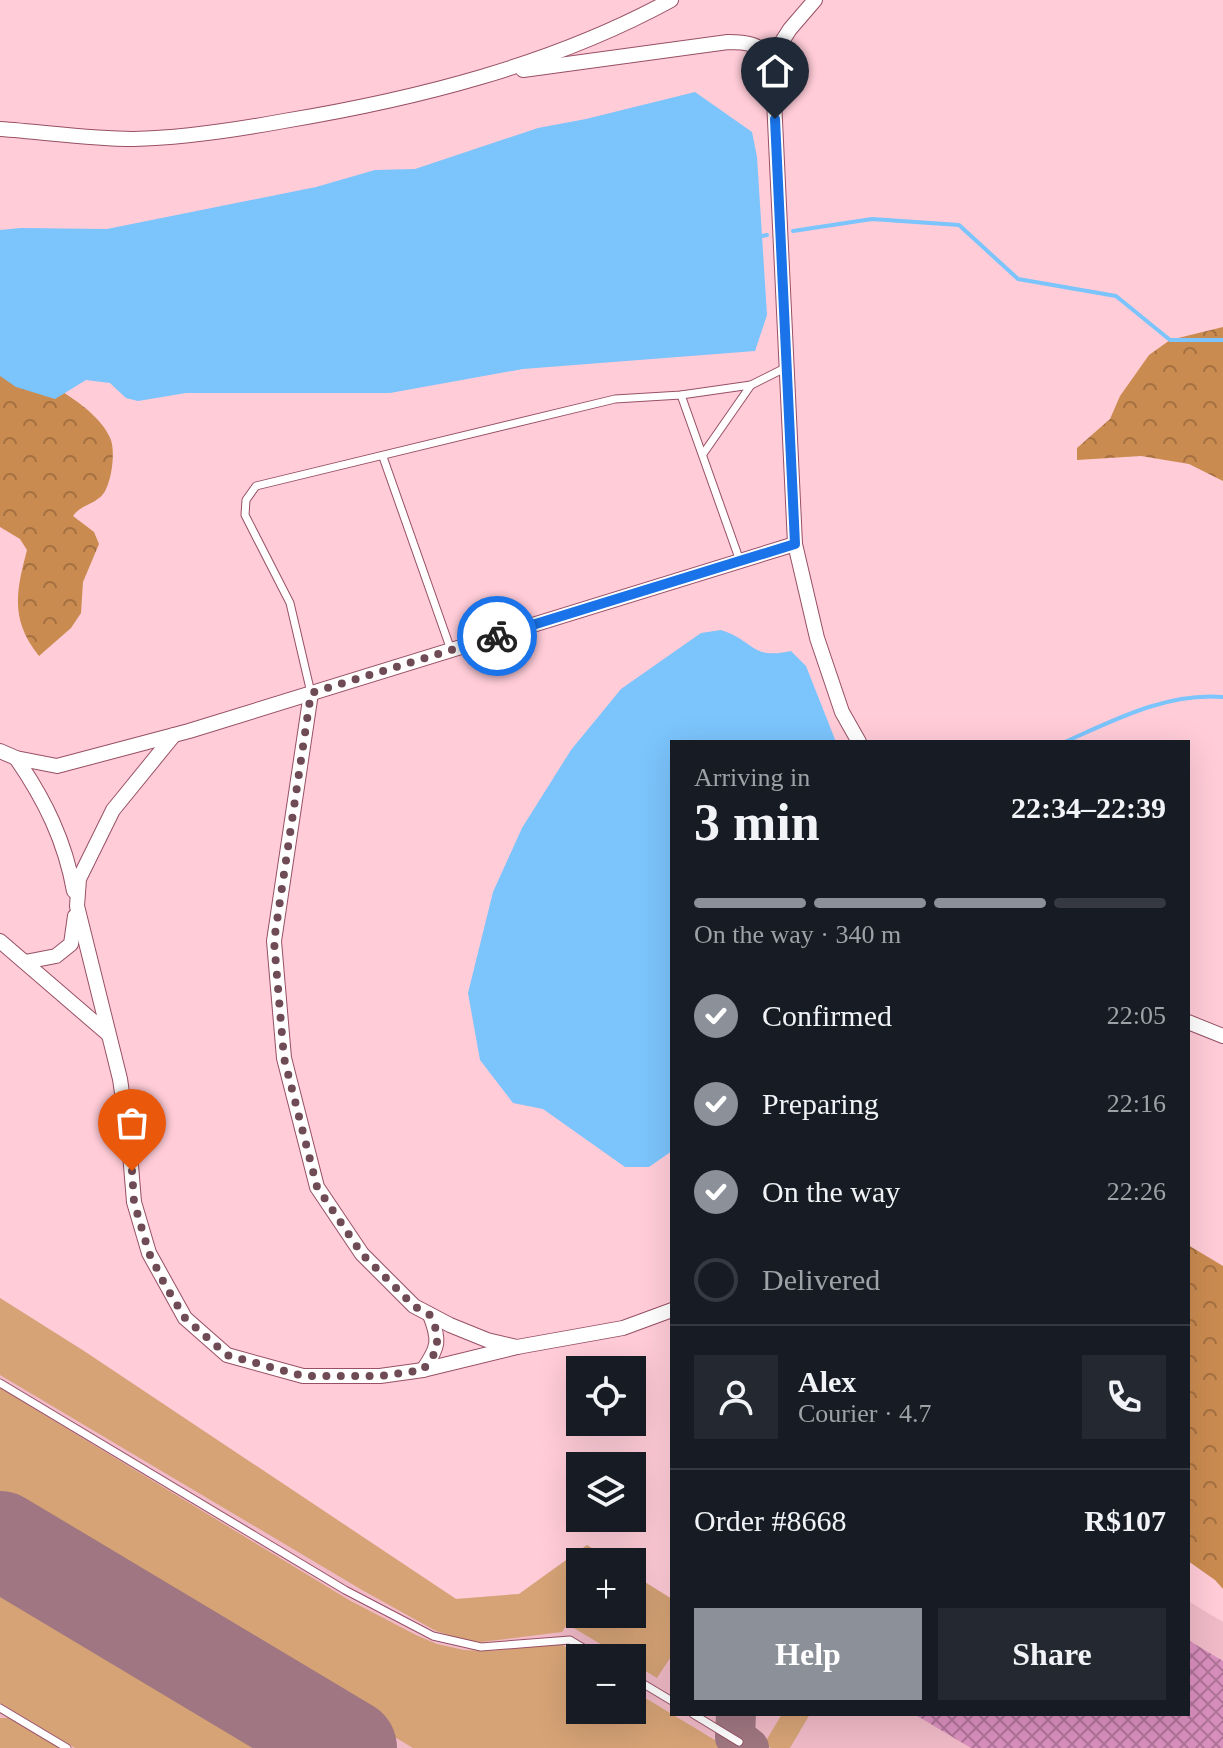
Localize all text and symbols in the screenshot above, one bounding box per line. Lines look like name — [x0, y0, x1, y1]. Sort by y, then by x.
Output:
pin — [741, 37, 809, 119]
icon: home — [753, 49, 797, 93]
courier — [457, 596, 537, 676]
icon: bike — [475, 614, 519, 658]
text: Arriving in — [694, 763, 810, 792]
text: 22:34–22:39 — [1011, 791, 1166, 824]
text: 3 min — [694, 794, 820, 851]
text: On the way · 340 m — [694, 920, 901, 949]
icon: check — [694, 994, 738, 1038]
text: Confirmed — [762, 999, 892, 1032]
text: 22:05 — [1107, 1001, 1166, 1030]
icon: check — [694, 1082, 738, 1126]
text: Preparing — [762, 1087, 879, 1120]
pin — [98, 1089, 166, 1171]
text: 22:16 — [1107, 1089, 1166, 1118]
icon: bag — [110, 1101, 154, 1145]
icon: check — [694, 1170, 738, 1214]
text: On the way — [762, 1175, 900, 1208]
text: 22:26 — [1107, 1177, 1166, 1206]
text: Delivered — [762, 1263, 880, 1296]
button: person — [694, 1355, 778, 1439]
button: phone — [1082, 1355, 1166, 1439]
map controls — [566, 1356, 646, 1724]
button: locate — [566, 1356, 646, 1436]
text: Alex — [798, 1365, 856, 1398]
text: Courier · 4.7 — [798, 1399, 932, 1428]
button: layers — [566, 1452, 646, 1532]
text: Order #8668 — [694, 1504, 846, 1537]
text: R$107 — [1084, 1504, 1166, 1537]
button: + — [566, 1548, 646, 1628]
button: Help — [694, 1608, 922, 1700]
button: Share — [938, 1608, 1166, 1700]
button: − — [566, 1644, 646, 1724]

